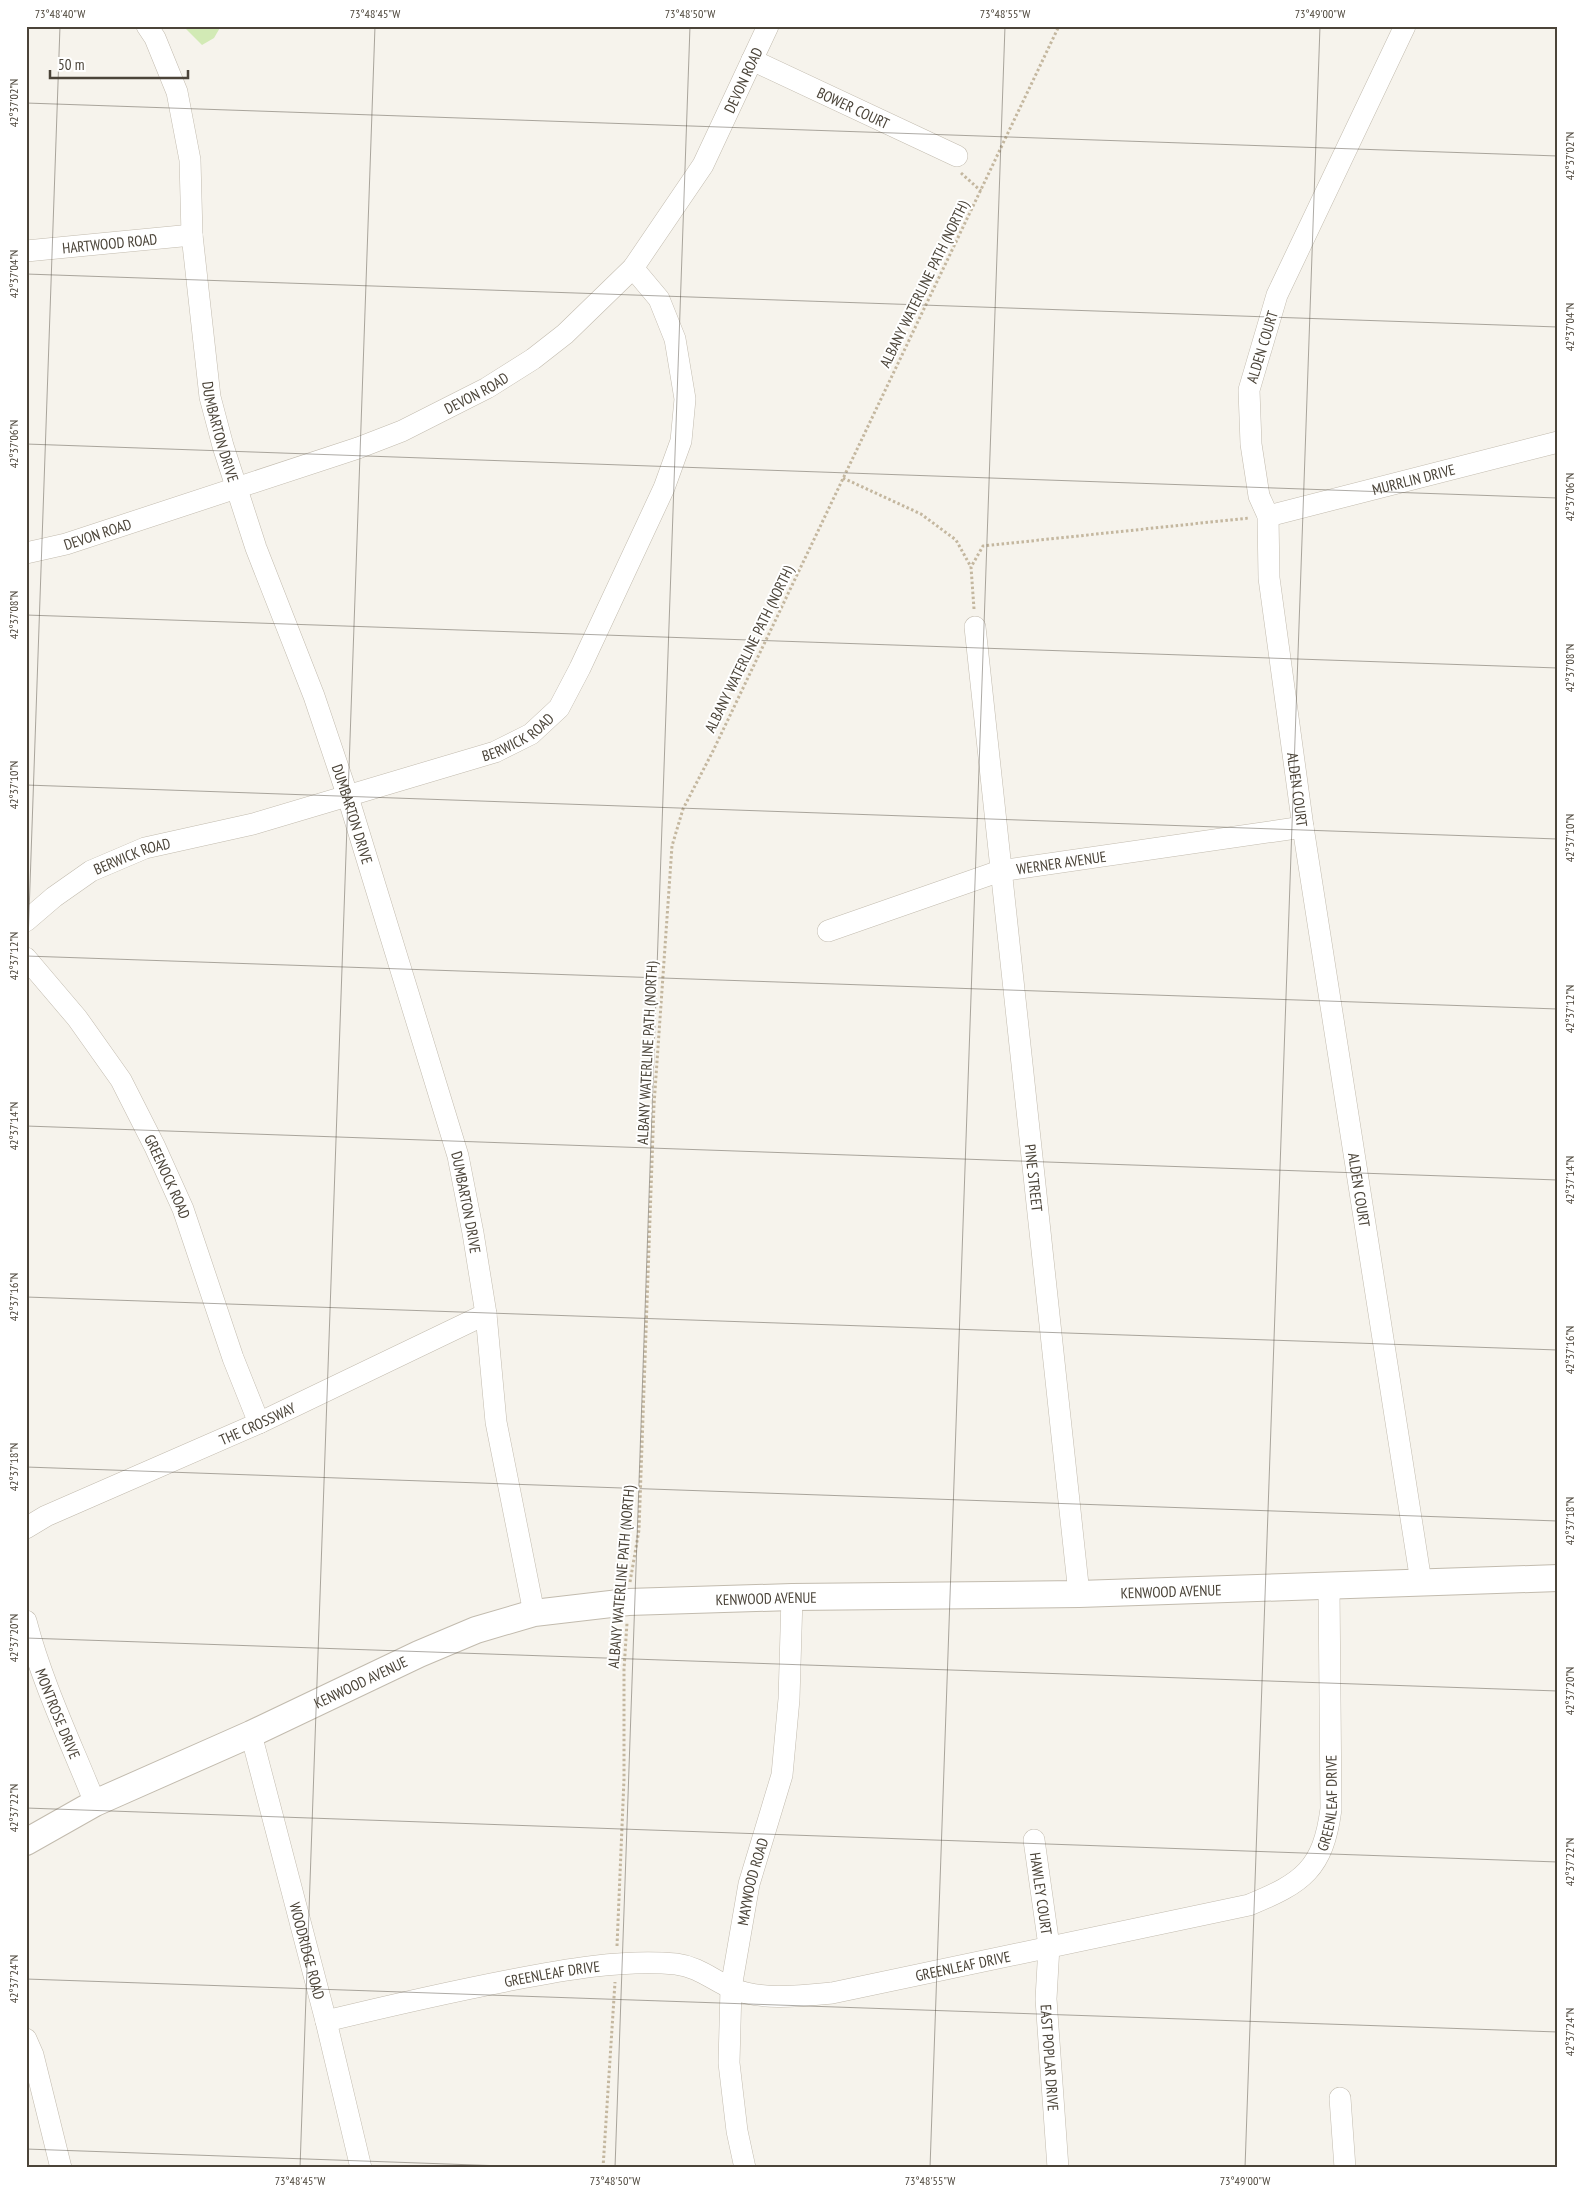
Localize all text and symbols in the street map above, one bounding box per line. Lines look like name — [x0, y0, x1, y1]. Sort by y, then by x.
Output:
text: 73°48'40"W — [35, 6, 85, 21]
text: 73°48'45"W — [350, 6, 400, 21]
text: 73°48'50"W — [665, 6, 715, 21]
text: 73°48'55"W — [980, 6, 1030, 21]
text: 73°49'00"W — [1295, 6, 1345, 21]
street label: DEVON ROAD — [719, 44, 766, 116]
scale bar — [50, 48, 188, 80]
text: 50 m — [58, 55, 84, 74]
text: 42°37'02"N — [6, 79, 21, 127]
street label: BOWER COURT — [814, 82, 893, 133]
text: 42°37'02"N — [1562, 132, 1577, 180]
street label: ALBANY WATERLINE PATH (NORTH) — [875, 197, 973, 371]
street label: HARTWOOD ROAD — [61, 229, 158, 257]
text: 42°37'04"N — [6, 250, 21, 298]
text: 42°37'04"N — [1562, 303, 1577, 351]
street label: ALDEN COURT — [1242, 308, 1282, 385]
street label: DEVON ROAD — [441, 367, 512, 418]
street label: DUMBARTON DRIVE — [199, 380, 243, 484]
text: 42°37'06"N — [6, 420, 21, 468]
street label: MURRLIN DRIVE — [1370, 459, 1457, 499]
text: 42°37'06"N — [1562, 473, 1577, 521]
street label: DEVON ROAD — [61, 514, 134, 554]
street label: ALBANY WATERLINE PATH (NORTH) — [700, 562, 798, 736]
text: 42°37'08"N — [6, 591, 21, 639]
text: 42°37'08"N — [1562, 644, 1577, 692]
street label: BERWICK ROAD — [480, 708, 557, 765]
street label: ALDEN COURT — [1283, 751, 1312, 828]
text: 42°37'10"N — [6, 761, 21, 809]
street label: DUMBARTON DRIVE — [328, 762, 377, 866]
text: 42°37'10"N — [1562, 814, 1577, 862]
street label: BERWICK ROAD — [91, 833, 172, 878]
street label: WERNER AVENUE — [1015, 846, 1107, 878]
text: 42°37'12"N — [6, 932, 21, 980]
street label: ALBANY WATERLINE PATH (NORTH) — [633, 960, 661, 1145]
text: 42°37'12"N — [1562, 985, 1577, 1033]
text: 42°37'14"N — [6, 1102, 21, 1150]
street label: GREENOCK ROAD — [141, 1131, 195, 1221]
street label: PINE STREET — [1021, 1143, 1047, 1213]
street label: DUMBARTON DRIVE — [448, 1149, 486, 1255]
street label: ALDEN COURT — [1345, 1151, 1375, 1228]
text: 42°37'14"N — [1562, 1156, 1577, 1204]
text: 42°37'16"N — [6, 1273, 21, 1321]
text: 42°37'16"N — [1562, 1326, 1577, 1374]
street label: THE CROSSWAY — [216, 1397, 299, 1449]
text: 42°37'18"N — [6, 1443, 21, 1491]
street label: ALBANY WATERLINE PATH (NORTH) — [604, 1484, 639, 1669]
text: 42°37'18"N — [1562, 1497, 1577, 1545]
street label: KENWOOD AVENUE — [1120, 1580, 1222, 1602]
street label: KENWOOD AVENUE — [715, 1587, 817, 1609]
text: 42°37'20"N — [6, 1614, 21, 1662]
street label: KENWOOD AVENUE — [311, 1652, 410, 1712]
street label: MONTROSE DRIVE — [32, 1666, 85, 1762]
text: 42°37'20"N — [1562, 1667, 1577, 1715]
street label: GREENLEAF DRIVE — [1312, 1755, 1341, 1854]
text: 42°37'22"N — [6, 1784, 21, 1832]
street label: MAYWOOD ROAD — [733, 1835, 772, 1927]
text: 42°37'22"N — [1562, 1838, 1577, 1886]
street label: HAWLEY COURT — [1026, 1851, 1057, 1936]
street label: WOODRIDGE ROAD — [286, 1900, 329, 2001]
street label: GREENLEAF DRIVE — [913, 1946, 1012, 1985]
text: 42°37'24"N — [6, 1955, 21, 2003]
street label: GREENLEAF DRIVE — [502, 1956, 601, 1991]
street label: EAST POPLAR DRIVE — [1037, 2004, 1063, 2112]
text: 42°37'24"N — [1562, 2008, 1577, 2056]
text: 73°48'45"W — [275, 2173, 325, 2188]
text: 73°48'50"W — [590, 2173, 640, 2188]
text: 73°48'55"W — [905, 2173, 955, 2188]
text: 73°49'00"W — [1220, 2173, 1270, 2188]

